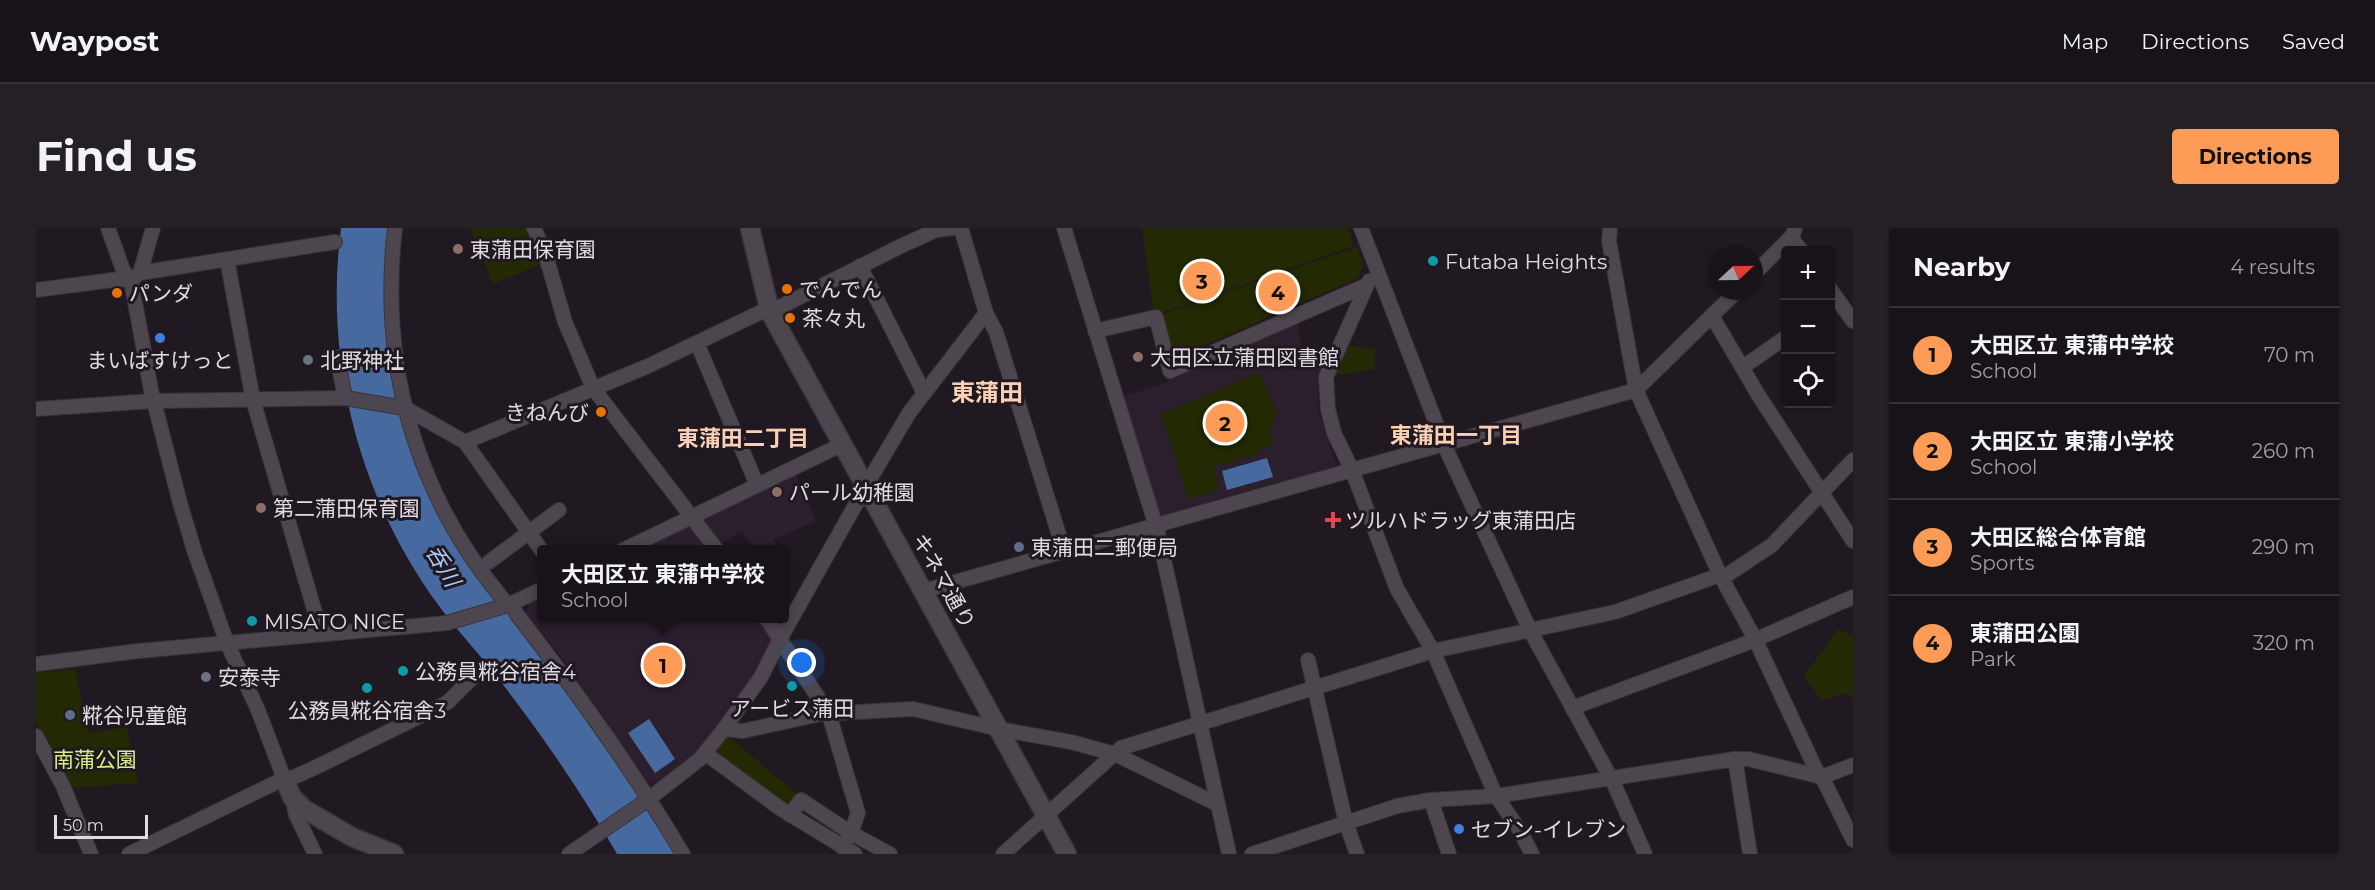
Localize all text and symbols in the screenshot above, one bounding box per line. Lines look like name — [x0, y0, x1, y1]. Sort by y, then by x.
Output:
text: Waypost — [30, 24, 160, 58]
text: Map — [2062, 29, 2108, 54]
text: Directions — [2141, 29, 2249, 54]
text: Saved — [2282, 29, 2345, 54]
button: Directions — [2172, 129, 2339, 184]
text: Find us — [36, 130, 197, 182]
place label: 東蒲田保育園 — [470, 237, 596, 262]
marker: 東蒲田保育園 — [451, 242, 465, 256]
north arrow — [1709, 246, 1763, 300]
map controls — [1781, 246, 1835, 408]
button: + — [1781, 246, 1835, 300]
place label: Futaba Heights — [1445, 249, 1607, 274]
text: Nearby — [1913, 251, 2010, 283]
marker: Futaba Heights — [1426, 254, 1440, 268]
text: 4 results — [2230, 255, 2315, 279]
pin: 3 — [1182, 259, 1222, 304]
pin: 4 — [1258, 270, 1298, 314]
place label: でんでん — [799, 277, 882, 302]
place label: パンダ — [129, 281, 193, 306]
marker: でんでん — [780, 282, 794, 296]
marker: パンダ — [110, 286, 124, 300]
button: − — [1781, 300, 1835, 354]
place label: 茶々丸 — [802, 306, 865, 331]
marker: 茶々丸 — [783, 311, 797, 325]
marker: まいばすけっと — [153, 331, 167, 345]
text: 大田区立 東蒲中学校 — [1970, 332, 2174, 359]
text: 1 — [1929, 343, 1936, 367]
text: 70 m — [2264, 343, 2315, 367]
place label: 大田区立蒲田図書館 — [1150, 345, 1339, 370]
place label: まいばすけっと — [87, 348, 234, 373]
place label: 北野神社 — [320, 348, 404, 373]
marker: 大田区立蒲田図書館 — [1131, 350, 1145, 364]
marker: 北野神社 — [301, 353, 315, 367]
button: locate — [1781, 354, 1835, 408]
text: School — [1970, 359, 2037, 383]
district label: 東蒲田 — [951, 378, 1023, 407]
place label: きねんび — [505, 400, 589, 425]
pin: 2 — [1206, 400, 1244, 446]
marker: きねんび — [594, 405, 608, 419]
district label: 東蒲田一丁目 — [1390, 422, 1522, 449]
district label: 東蒲田二丁目 — [677, 425, 809, 452]
text: 大田区立 東蒲小学校 — [1970, 428, 2174, 455]
text: 2 — [1927, 439, 1938, 463]
text: 260 m — [2252, 439, 2315, 463]
text: School — [1970, 455, 2037, 479]
place label: パール幼稚園 — [789, 480, 915, 505]
marker: パール幼稚園 — [770, 485, 784, 499]
place label: 第二蒲田保育園 — [273, 496, 420, 521]
marker: 第二蒲田保育園 — [254, 501, 268, 515]
place label: ツルハドラッグ東蒲田店 — [1345, 508, 1576, 533]
marker: ツルハドラッグ東蒲田店 — [1326, 513, 1340, 527]
text: 大田区総合体育館 — [1970, 524, 2146, 551]
street label: キネマ通り — [908, 529, 980, 633]
place label: 東蒲田二郵便局 — [1031, 535, 1178, 560]
text: 3 — [1927, 535, 1938, 559]
text: 290 m — [2252, 535, 2315, 559]
water label: 呑川 — [420, 540, 467, 594]
marker: 東蒲田二郵便局 — [1012, 540, 1026, 554]
popup — [537, 545, 789, 623]
text: Sports — [1970, 551, 2035, 575]
text: 大田区立 東蒲中学校 — [561, 561, 765, 588]
text: School — [561, 588, 628, 612]
place label: MISATO NICE — [264, 609, 405, 634]
marker: MISATO NICE — [245, 614, 259, 628]
text: 東蒲田公園 — [1970, 620, 2080, 647]
text: 4 — [1926, 631, 1939, 655]
text: 320 m — [2253, 631, 2315, 655]
pin: 1 — [644, 642, 682, 688]
text: Park — [1970, 647, 2016, 671]
your location — [787, 648, 816, 677]
place label: 公務員糀谷宿舎4 — [415, 659, 576, 684]
marker: 公務員糀谷宿舎4 — [396, 664, 410, 678]
place label: 安泰寺 — [218, 665, 281, 690]
marker: 安泰寺 — [199, 670, 213, 684]
marker: アービス蒲田 — [785, 679, 799, 693]
marker: 公務員糀谷宿舎3 — [360, 681, 374, 695]
place label: アービス蒲田 — [730, 696, 854, 721]
place label: 公務員糀谷宿舎3 — [288, 698, 446, 723]
place label: 糀谷児童館 — [82, 703, 187, 728]
marker: 糀谷児童館 — [63, 708, 77, 722]
park label: 南蒲公園 — [53, 747, 137, 772]
scale bar — [54, 812, 148, 840]
text: 50 m — [63, 816, 104, 835]
place label: セブン-イレブン — [1471, 817, 1626, 842]
marker: セブン-イレブン — [1452, 822, 1466, 836]

